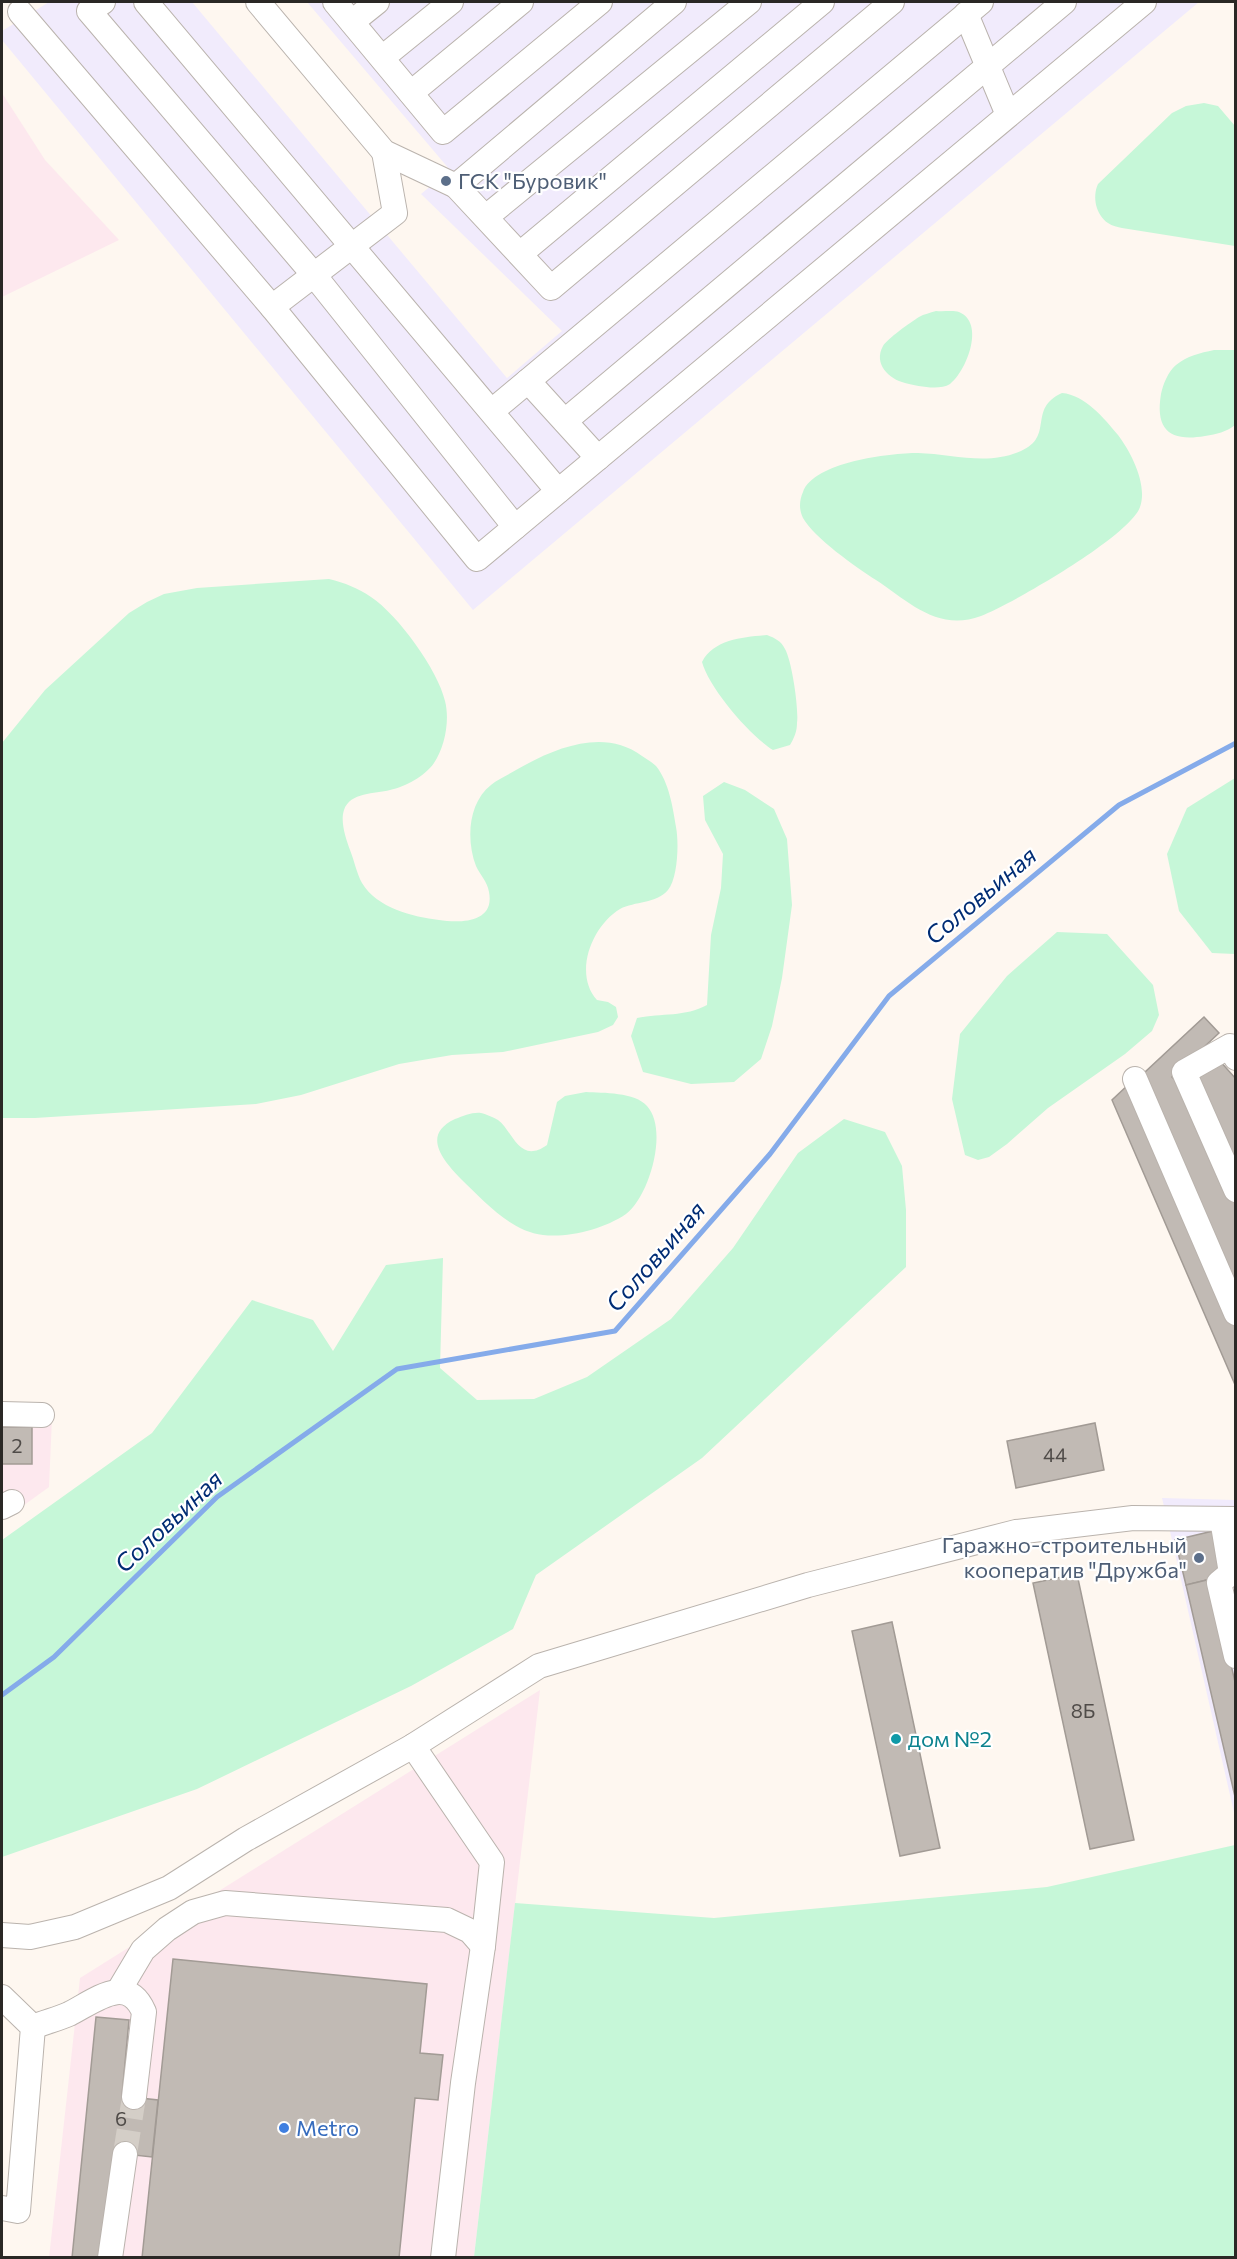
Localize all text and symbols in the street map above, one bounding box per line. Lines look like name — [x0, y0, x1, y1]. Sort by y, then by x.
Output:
place label: ГСК "Буровик" — [458, 167, 607, 194]
marker: ГСК "Буровик" — [439, 174, 453, 188]
water label: Соловьиная — [918, 840, 1042, 950]
water label: Соловьиная — [599, 1195, 711, 1317]
house number: 2 — [11, 1433, 23, 1457]
house number: 44 — [1043, 1442, 1067, 1466]
water label: Соловьиная — [108, 1464, 228, 1578]
place label: Гаражно-строительный кооператив "Дружба" — [942, 1531, 1187, 1583]
marker: Гаражно-строительный кооператив "Дружба" — [1192, 1551, 1206, 1565]
house number: 8Б — [1071, 1698, 1095, 1722]
place label: дом №2 — [908, 1725, 992, 1752]
marker: дом №2 — [889, 1732, 903, 1746]
house number: 6 — [115, 2106, 127, 2130]
place label: Metro — [296, 2114, 359, 2141]
marker: Metro — [277, 2121, 291, 2135]

